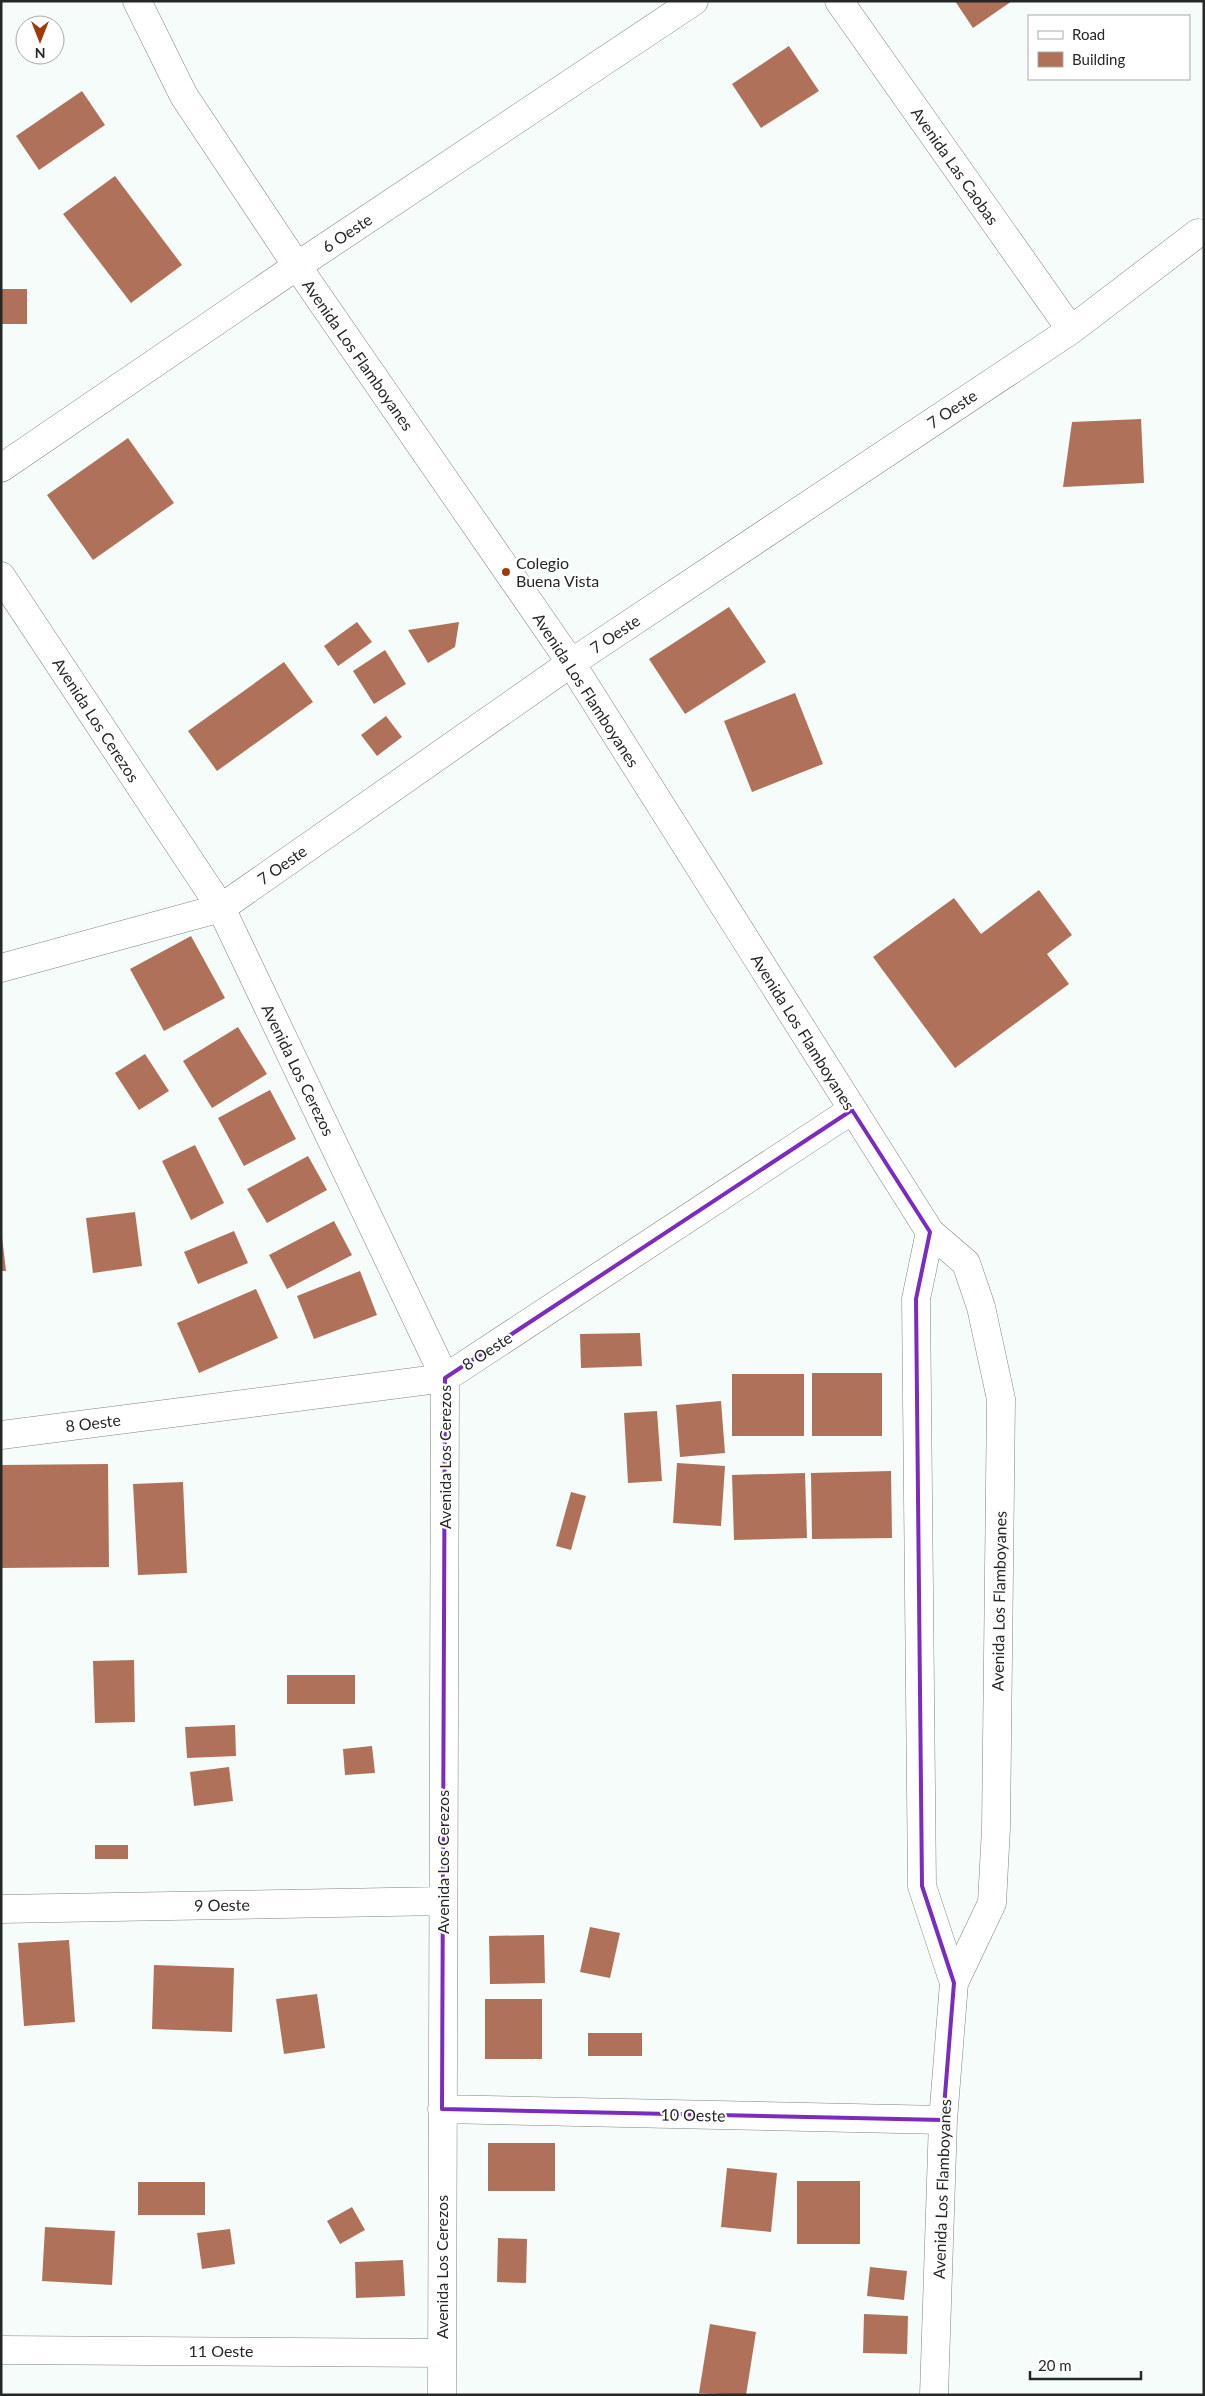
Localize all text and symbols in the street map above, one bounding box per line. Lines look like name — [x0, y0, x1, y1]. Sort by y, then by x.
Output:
north arrow — [15, 15, 65, 65]
legend — [1028, 15, 1190, 80]
text: Road — [1072, 25, 1105, 43]
text: N — [35, 45, 45, 62]
text: Building — [1072, 50, 1125, 68]
street label: Avenida Las Caobas — [908, 103, 1003, 228]
street label: 6 Oeste — [318, 209, 375, 256]
street label: Avenida Los Flamboyanes — [299, 276, 418, 434]
street label: 7 Oeste — [923, 385, 980, 432]
place label: Colegio Buena Vista — [516, 553, 599, 590]
marker: Colegio Buena Vista — [500, 566, 512, 578]
street label: Avenida Los Flamboyanes — [529, 609, 643, 770]
street label: 7 Oeste — [586, 610, 643, 657]
street label: Avenida Los Cerezos — [49, 654, 144, 785]
street label: 7 Oeste — [253, 841, 310, 888]
street label: Avenida Los Flamboyanes — [748, 950, 859, 1113]
street label: Avenida Los Cerezos — [258, 1001, 339, 1139]
street label: 8 Oeste — [458, 1327, 515, 1374]
street label: Avenida Los Cerezos — [435, 1385, 454, 1529]
street label: 8 Oeste — [64, 1410, 122, 1435]
street label: Avenida Los Flamboyanes — [987, 1511, 1010, 1691]
street label: Avenida Los Cerezos — [433, 1790, 452, 1934]
street label: 9 Oeste — [194, 1895, 250, 1914]
street label: Avenida Los Flamboyanes — [929, 2099, 954, 2279]
street label: 10 Oeste — [660, 2104, 726, 2125]
street label: Avenida Los Cerezos — [432, 2195, 451, 2339]
street label: 11 Oeste — [189, 2341, 253, 2360]
scale bar — [1030, 2348, 1141, 2380]
text: 20 m — [1038, 2356, 1072, 2374]

